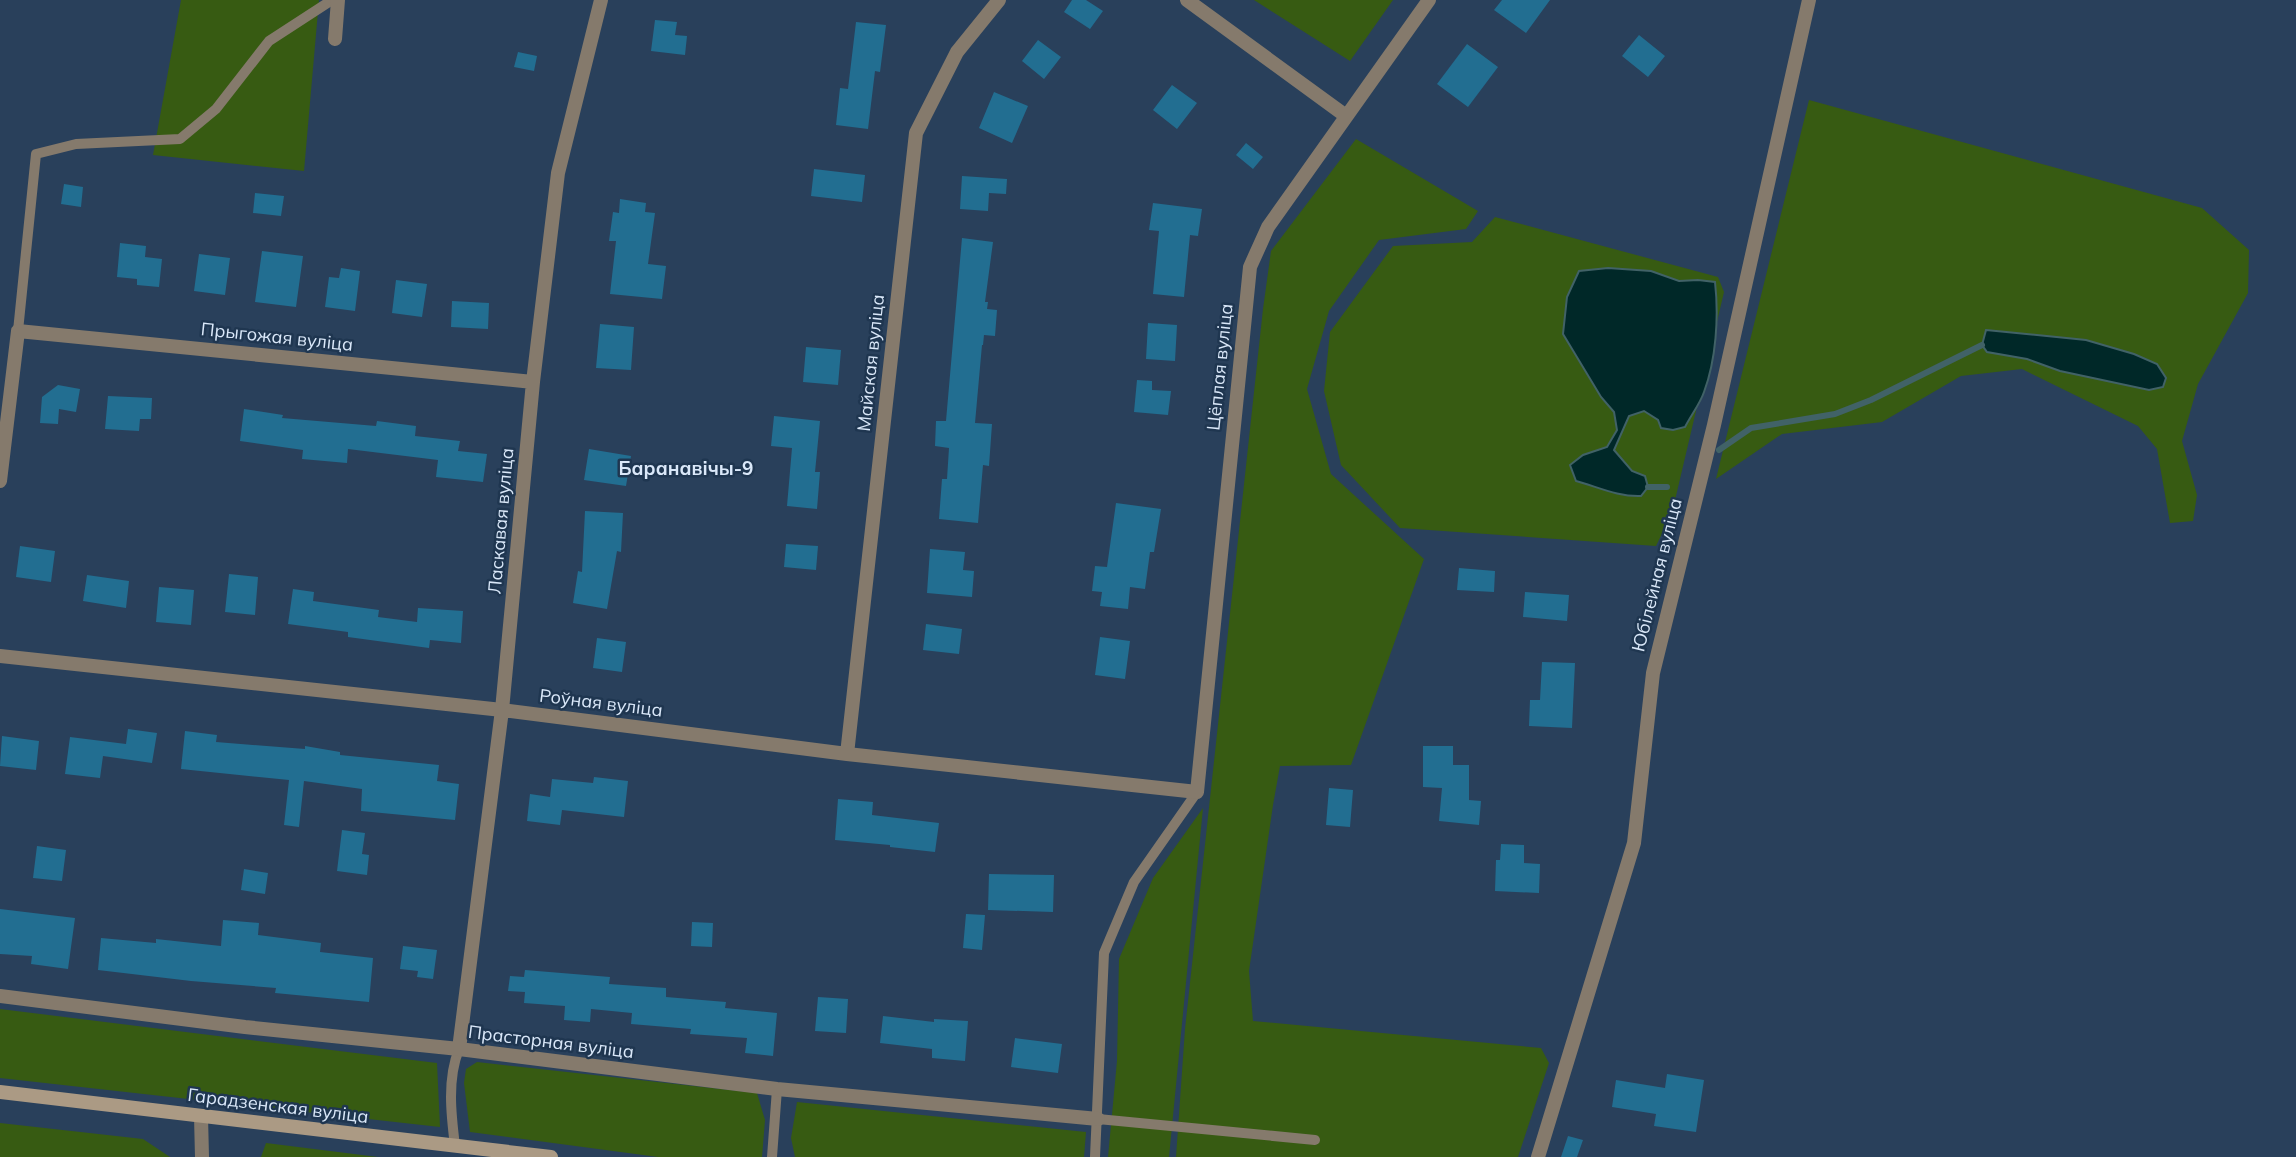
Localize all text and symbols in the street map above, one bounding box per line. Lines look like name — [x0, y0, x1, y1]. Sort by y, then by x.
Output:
street label: Майская вуліца — [852, 293, 889, 433]
street label: Цёплая вуліца — [1201, 302, 1238, 432]
street label: Прыгожая вуліца — [200, 317, 354, 356]
street label: Ласкавая вуліца — [483, 447, 518, 595]
district label: Баранавічы-9 — [618, 456, 754, 480]
street label: Юбілейная вуліца — [1626, 496, 1687, 654]
street label: Роўная вуліца — [538, 684, 664, 721]
street label: Прасторная вуліца — [467, 1020, 635, 1063]
street label: Гарадзенская вуліца — [186, 1083, 370, 1128]

